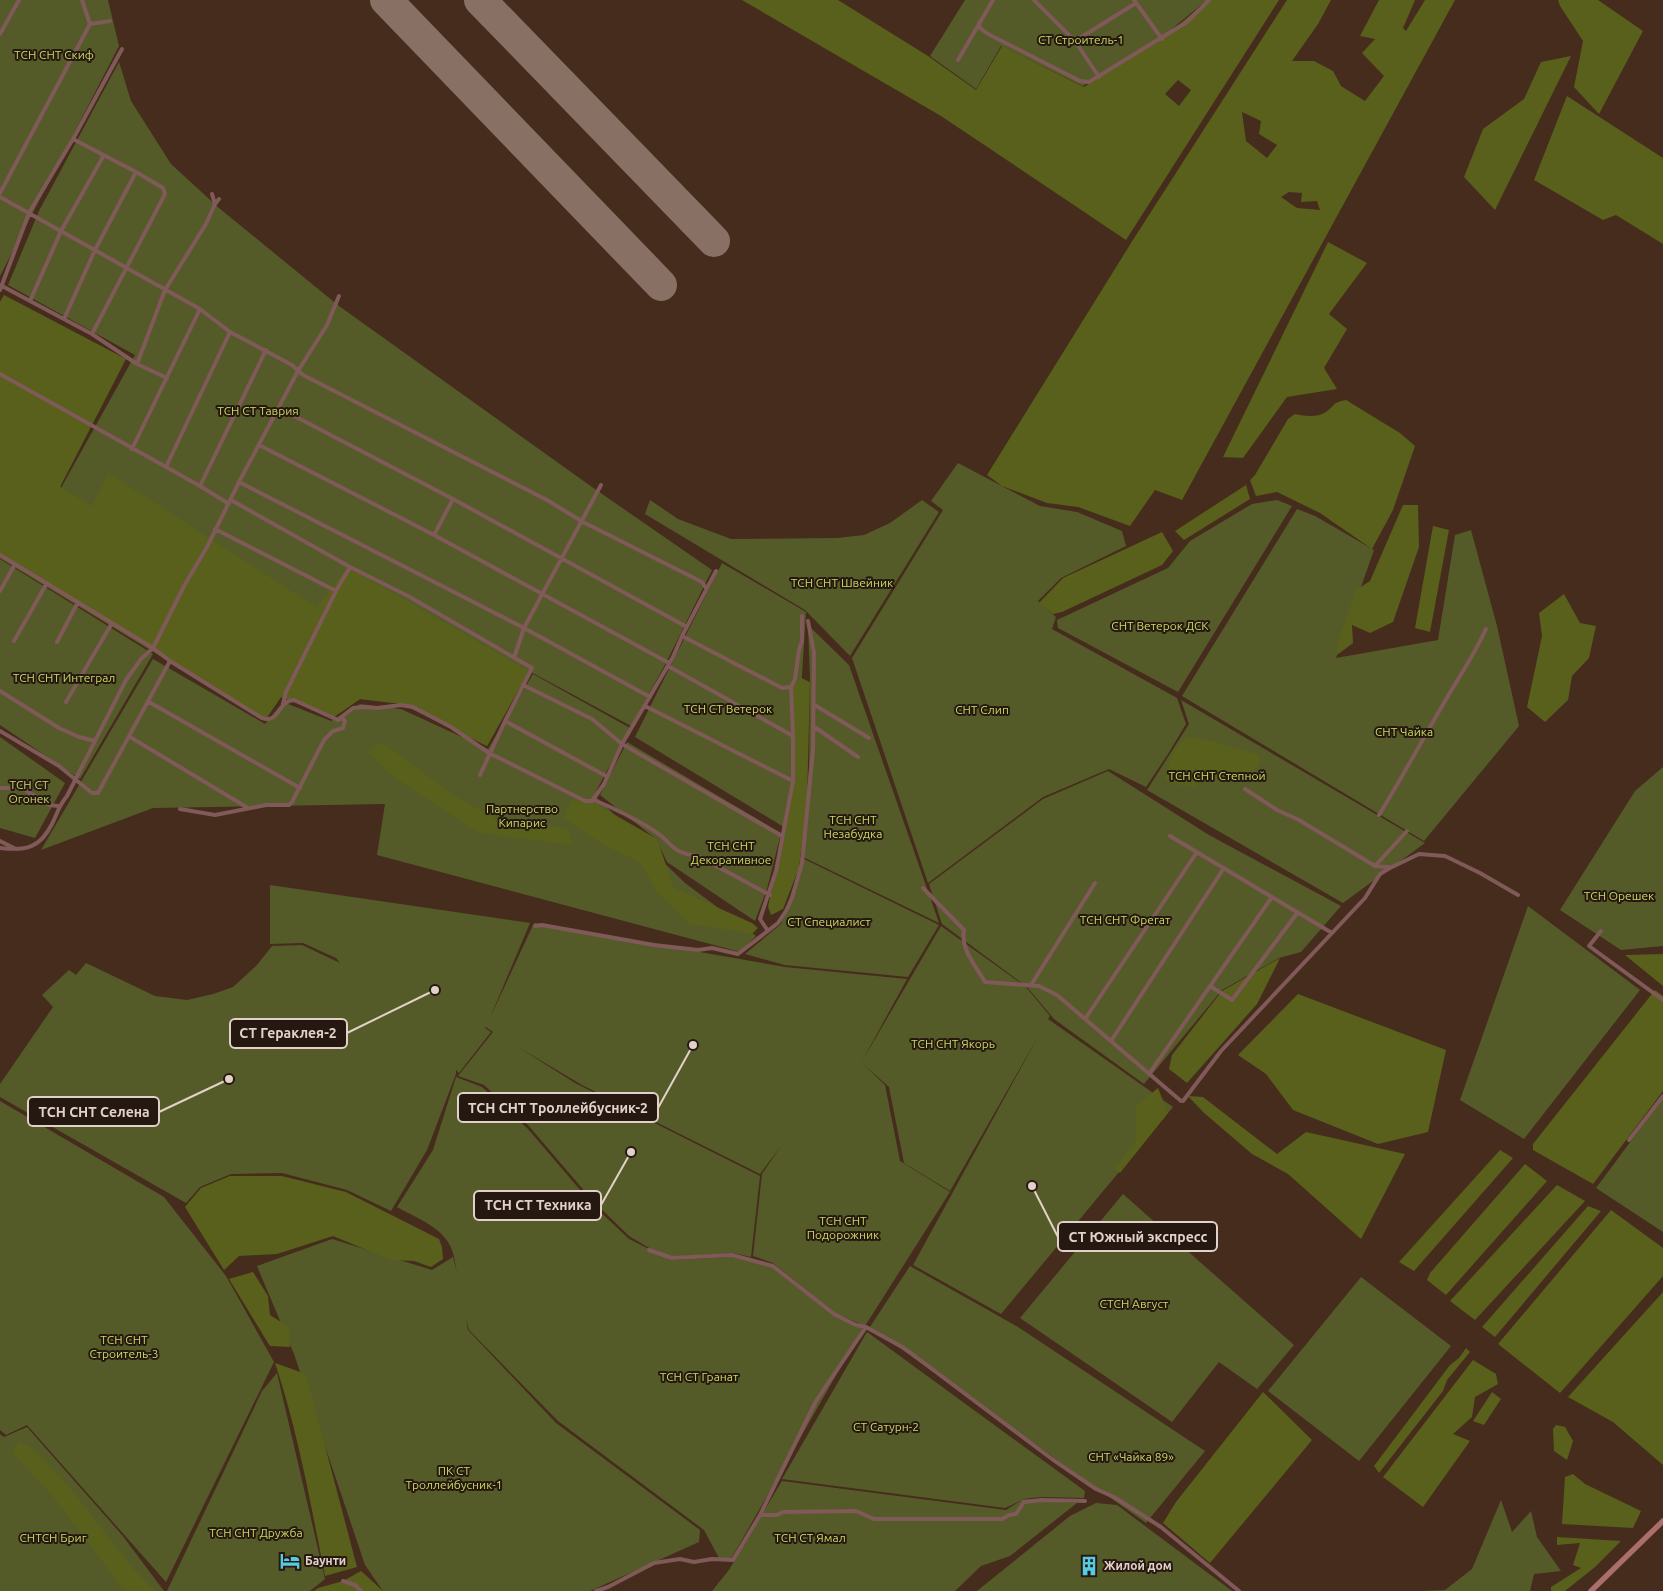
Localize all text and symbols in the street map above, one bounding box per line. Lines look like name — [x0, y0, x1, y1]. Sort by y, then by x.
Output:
park label: СТ Строитель-1 — [1038, 33, 1124, 46]
park label: ТСН СНТ Скиф — [14, 48, 94, 61]
park label: ТСН СТ Таврия — [217, 404, 299, 417]
park label: ТСН СНТ Швейник — [791, 576, 893, 589]
park label: СНТ Ветерок ДСК — [1111, 619, 1209, 632]
park label: ТСН СНТ Интеграл — [13, 671, 115, 684]
park label: ТСН СТ Ветерок — [684, 702, 772, 715]
park label: СНТ Слип — [955, 703, 1009, 716]
park label: СНТ Чайка — [1375, 725, 1433, 738]
park label: ТСН СНТ Степной — [1168, 769, 1266, 782]
park label: ТСН СТ Огонек — [9, 778, 49, 805]
park label: Партнерство Кипарис — [486, 802, 558, 829]
park label: ТСН СНТ Незабудка — [824, 813, 882, 840]
park label: ТСН СНТ Декоративное — [691, 839, 771, 866]
park label: ТСН Орешек — [1584, 889, 1654, 902]
park label: ТСН СНТ Фрегат — [1080, 913, 1171, 926]
park label: СТ Специалист — [787, 915, 871, 928]
callout: СТ Гераклея-2 — [230, 1019, 347, 1048]
text: СТ Гераклея-2 — [239, 1025, 337, 1041]
park label: ТСН СНТ Якорь — [911, 1037, 995, 1050]
callout: ТСН СНТ Троллейбусник-2 — [458, 1093, 658, 1122]
callout: ТСН СНТ Селена — [28, 1097, 159, 1126]
text: ТСН СНТ Троллейбусник-2 — [468, 1100, 648, 1116]
text: ТСН СНТ Селена — [38, 1104, 150, 1120]
callout: ТСН СТ Техника — [474, 1191, 601, 1220]
text: ТСН СТ Техника — [484, 1197, 592, 1213]
park label: ТСН СНТ Подорожник — [807, 1214, 879, 1241]
callout: СТ Южный экспресс — [1058, 1222, 1217, 1251]
text: СТ Южный экспресс — [1069, 1229, 1208, 1245]
park label: СТСН Август — [1100, 1297, 1169, 1310]
park label: ТСН СНТ Строитель-3 — [89, 1333, 159, 1360]
park label: ТСН СТ Гранат — [660, 1370, 739, 1383]
park label: СТ Сатурн-2 — [853, 1420, 919, 1433]
park label: СНТ «Чайка 89» — [1088, 1450, 1174, 1463]
park label: ПК СТ Троллейбусник-1 — [406, 1464, 502, 1491]
park label: ТСН СНТ Дружба — [209, 1526, 303, 1539]
park label: СНТСН Бриг — [19, 1531, 87, 1544]
park label: ТСН СТ Ямал — [774, 1531, 846, 1544]
hotel icon: Баунти — [279, 1550, 301, 1572]
place label: Баунти — [305, 1554, 346, 1567]
building icon: Жилой дом — [1078, 1555, 1100, 1577]
place label: Жилой дом — [1104, 1559, 1172, 1572]

